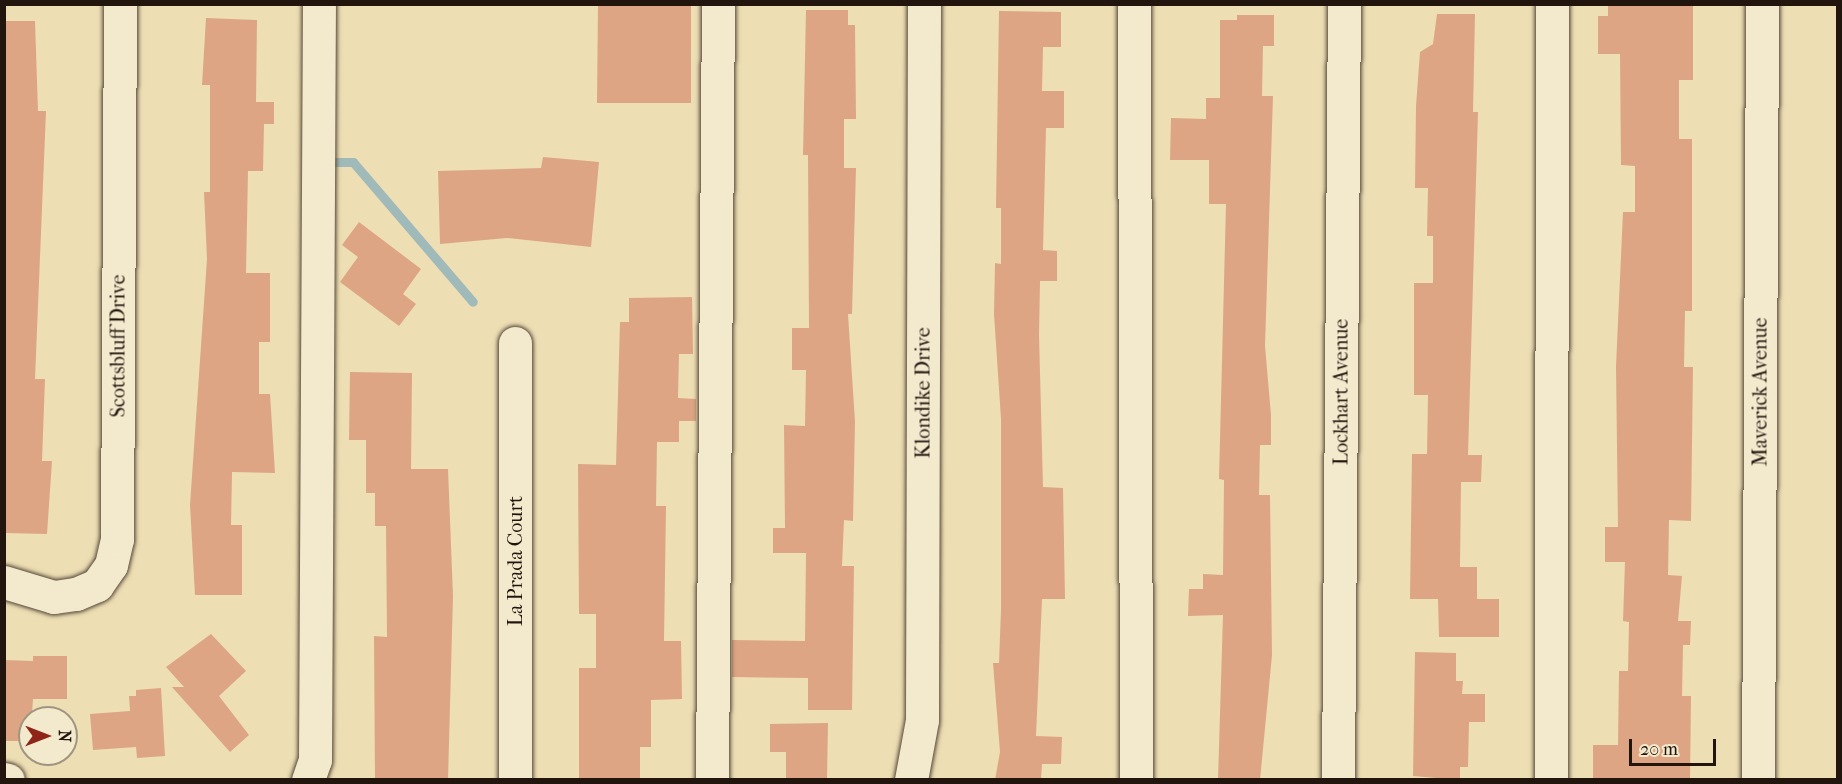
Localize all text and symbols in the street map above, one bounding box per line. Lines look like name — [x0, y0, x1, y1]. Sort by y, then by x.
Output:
street label: Scottsbluff Drive — [106, 275, 130, 417]
street label: Maverick Avenue — [1748, 318, 1772, 466]
street label: Lockhart Avenue — [1329, 319, 1353, 465]
street label: Klondike Drive — [911, 327, 935, 459]
street label: La Prada Court — [503, 496, 527, 626]
north arrow — [18, 706, 78, 766]
scale bar — [1632, 727, 1719, 765]
text: N — [55, 730, 74, 742]
text: 20 m — [1640, 739, 1678, 760]

